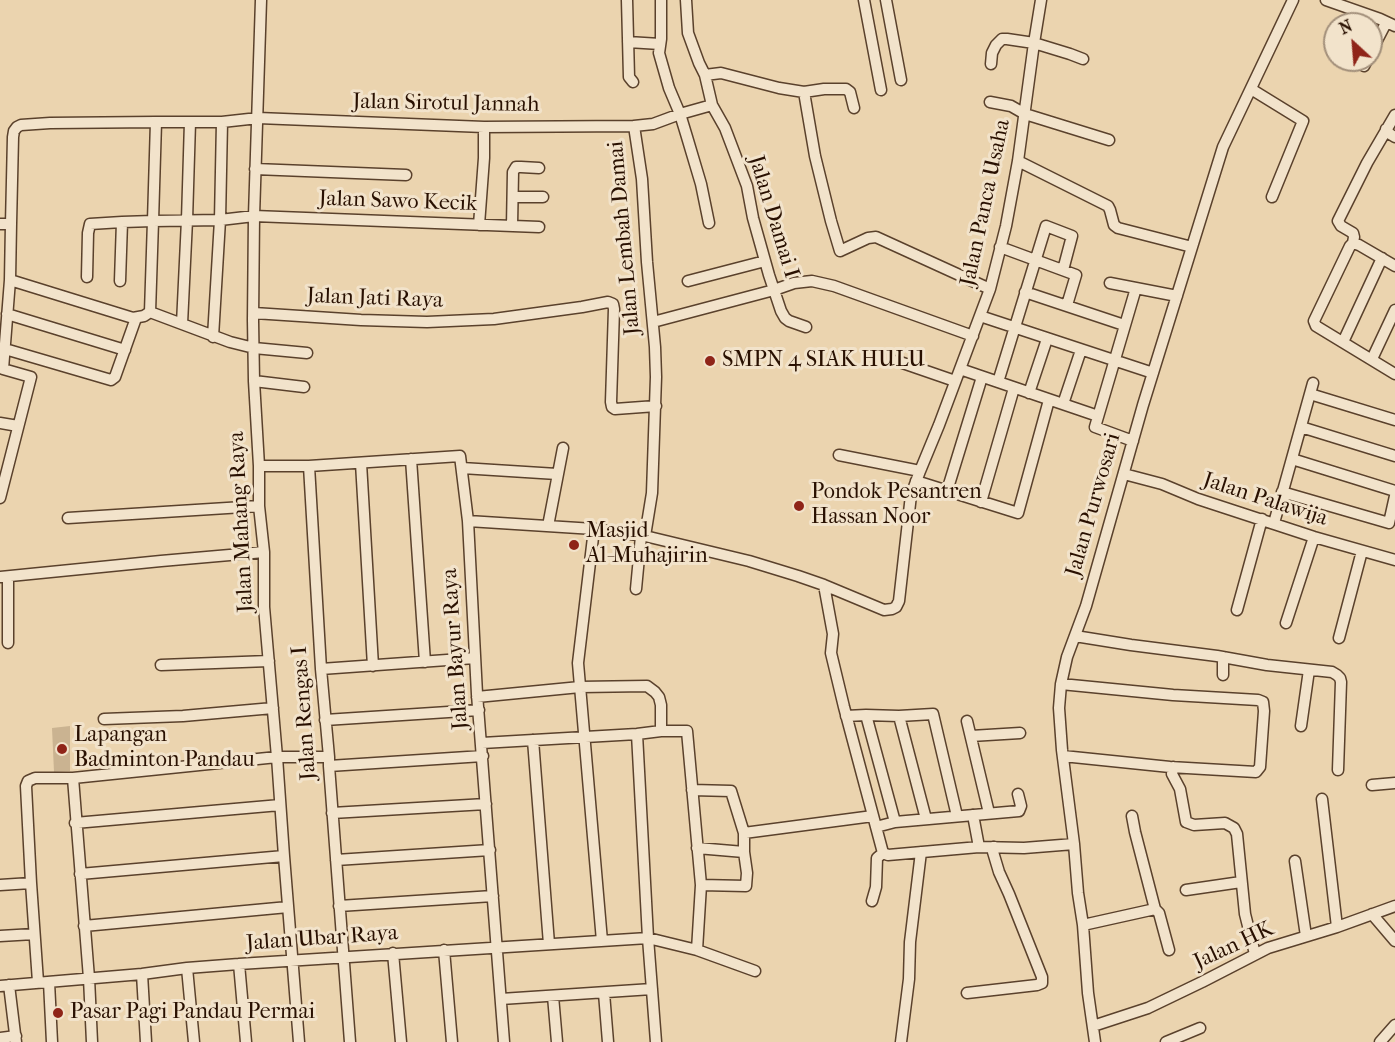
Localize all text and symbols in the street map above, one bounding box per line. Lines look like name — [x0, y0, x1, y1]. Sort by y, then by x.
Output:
north arrow — [1323, 12, 1383, 72]
text: N — [1336, 16, 1355, 38]
street label: Jalan Sirotul Jannah — [352, 89, 540, 119]
street label: Jalan Panca Usaha — [955, 117, 1017, 289]
street label: Jalan Lembah Damai — [603, 140, 647, 336]
street label: Jalan Damai I — [742, 152, 804, 282]
street label: Jalan Sawo Kecik — [318, 186, 478, 218]
street label: Jalan Jati Raya — [306, 283, 444, 315]
place label: SMPN 4 SIAK HULU — [722, 348, 925, 374]
marker: SMPN 4 SIAK HULU — [703, 354, 717, 368]
street label: Jalan Purwosari — [1061, 430, 1127, 580]
street label: Jalan Mahang Raya — [224, 431, 260, 613]
street label: Jalan Palawija — [1199, 467, 1331, 533]
place label: Pondok Pesantren Hassan Noor — [811, 480, 982, 532]
marker: Pondok Pesantren Hassan Noor — [792, 499, 806, 513]
place label: Masjid Al-Muhajirin — [586, 519, 708, 570]
marker: Masjid Al-Muhajirin — [567, 538, 581, 552]
street label: Jalan Bayur Raya — [437, 567, 475, 731]
street label: Jalan Rengas I — [287, 645, 323, 781]
place label: Lapangan Badminton Pandau — [74, 723, 255, 774]
marker: Lapangan Badminton Pandau — [55, 742, 69, 756]
street label: Jalan HK — [1190, 916, 1278, 976]
street label: Jalan Ubar Raya — [245, 921, 399, 957]
place label: Pasar Pagi Pandau Permai — [70, 1000, 315, 1026]
marker: Pasar Pagi Pandau Permai — [51, 1006, 65, 1020]

